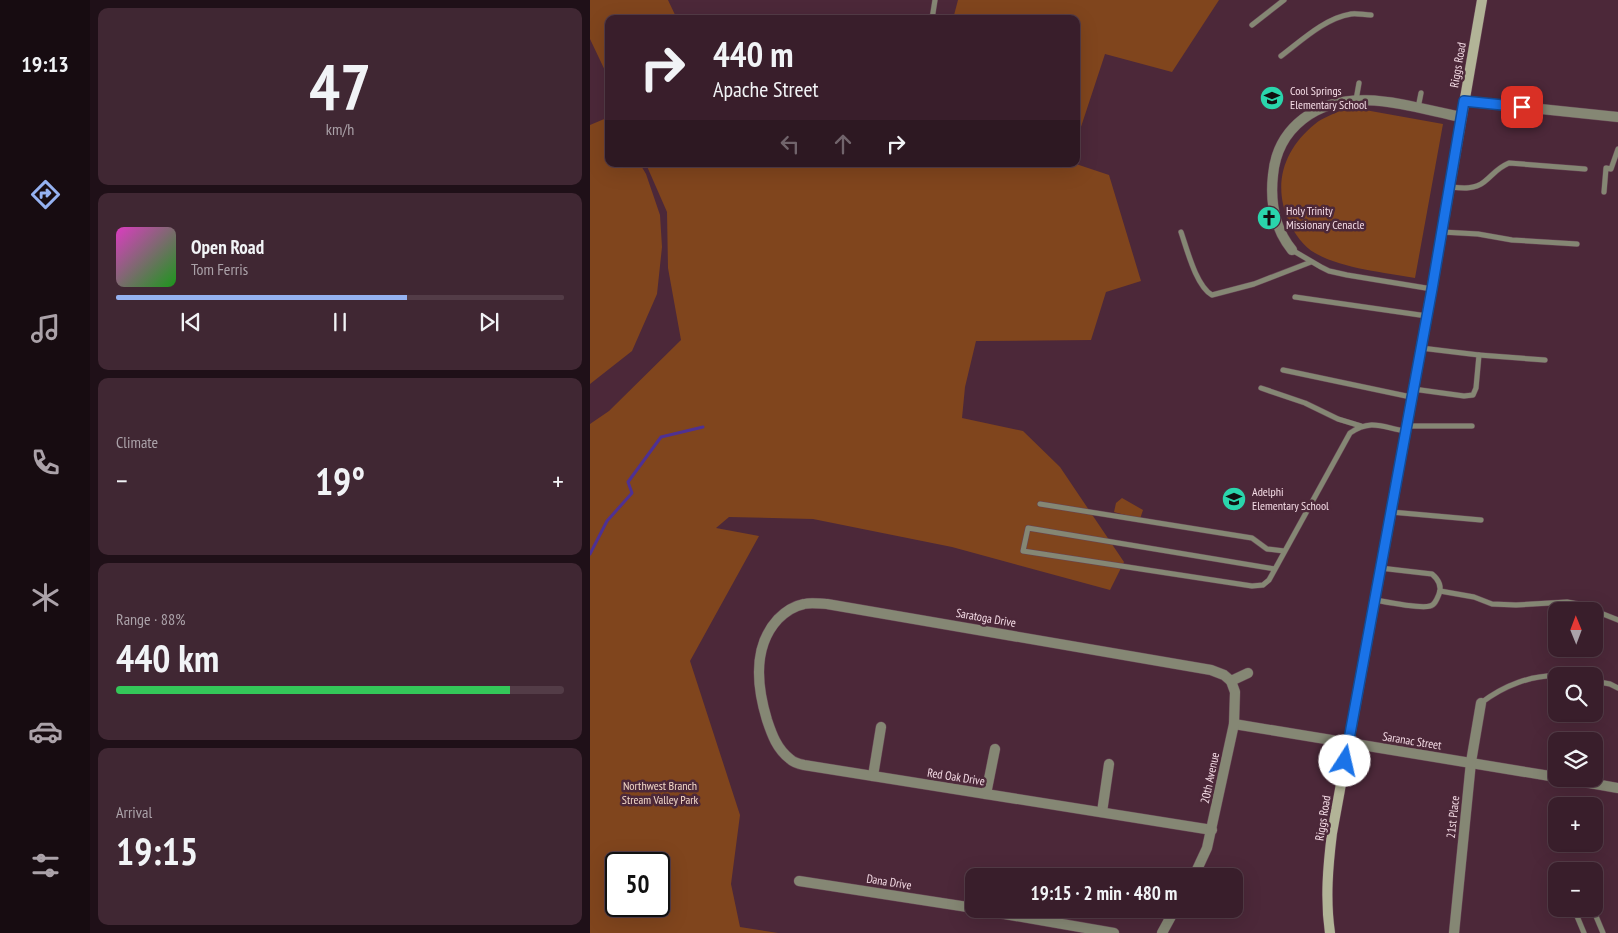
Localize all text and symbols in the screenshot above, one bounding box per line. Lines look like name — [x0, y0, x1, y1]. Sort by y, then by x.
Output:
text: 440 m — [713, 31, 794, 77]
icon: right — [630, 35, 695, 100]
street label: Riggs Road — [1446, 41, 1469, 89]
text: 47 — [309, 44, 371, 128]
text: 19:13 — [21, 50, 69, 78]
text: Apache Street — [713, 75, 819, 103]
place label: Cool Springs Elementary School — [1290, 83, 1367, 112]
school or university icon: Cool Springs Elementary School — [1259, 85, 1285, 111]
pin — [1501, 86, 1543, 128]
icon: arrive — [1508, 93, 1536, 121]
text: km/h — [326, 119, 354, 139]
icon: left — [776, 130, 804, 158]
icon: ahead — [829, 130, 857, 158]
icon: right — [882, 130, 910, 158]
icon: directions — [28, 177, 63, 212]
place label: Holy Trinity Missionary Cenacle — [1286, 203, 1364, 232]
church icon: Holy Trinity Missionary Cenacle — [1256, 205, 1282, 231]
text: Open Road — [191, 235, 264, 259]
text: Tom Ferris — [191, 259, 248, 279]
icon: previous — [177, 308, 205, 336]
icon: pause — [326, 308, 354, 336]
icon: next — [475, 308, 503, 336]
icon: music — [28, 311, 63, 346]
text: Climate — [116, 432, 158, 452]
icon: phone — [28, 445, 63, 480]
text: 19° — [315, 456, 365, 505]
text: − — [116, 462, 128, 499]
text: + — [552, 462, 564, 499]
place label: Adelphi Elementary School — [1252, 484, 1329, 513]
school or university icon: Adelphi Elementary School — [1221, 486, 1247, 512]
icon: climate — [28, 580, 63, 615]
north arrow — [1548, 602, 1602, 658]
map controls — [1548, 602, 1603, 917]
street label: Saratoga Drive — [955, 605, 1017, 630]
text: Range · 88% — [116, 609, 185, 629]
text: 440 km — [116, 633, 219, 682]
button: search — [1548, 667, 1603, 722]
icon: car — [28, 714, 63, 749]
street label: Saranac Street — [1382, 728, 1443, 753]
button: layers — [1548, 732, 1603, 787]
position arrow — [1318, 734, 1370, 786]
street label: 20th Avenue — [1197, 751, 1222, 805]
street label: Red Oak Drive — [926, 765, 986, 788]
park label: Northwest Branch Stream Valley Park — [622, 778, 698, 807]
street label: Riggs Road — [1312, 794, 1333, 842]
street label: 21st Place — [1443, 795, 1462, 839]
button: + — [1548, 797, 1603, 852]
text: Arrival — [116, 802, 152, 822]
text: 19:15 — [116, 826, 198, 875]
icon: filters — [28, 848, 63, 883]
speed limit sign: 50 — [605, 852, 670, 917]
button: − — [1548, 862, 1603, 917]
street label: Dana Drive — [865, 871, 913, 892]
text: 19:15 · 2 min · 480 m — [1031, 881, 1177, 905]

